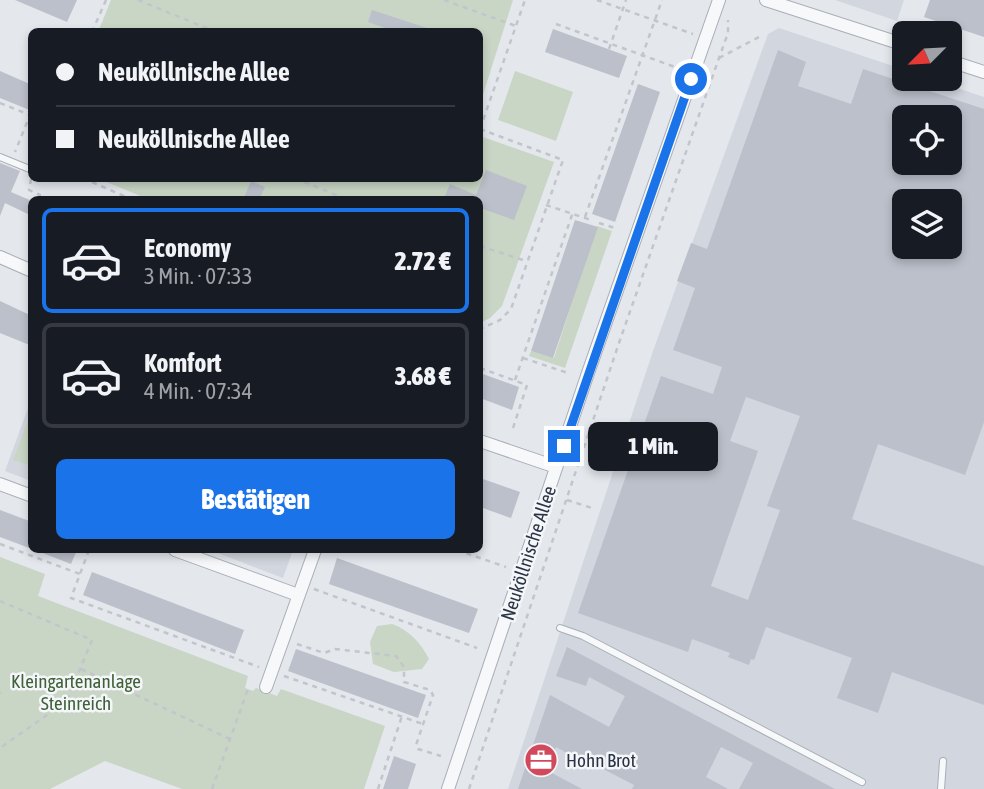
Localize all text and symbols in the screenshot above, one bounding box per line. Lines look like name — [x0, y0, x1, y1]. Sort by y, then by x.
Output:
north arrow — [892, 21, 962, 91]
map controls — [892, 21, 962, 259]
text: Neuköllnische Allee — [98, 57, 290, 87]
route start — [675, 63, 707, 95]
button: locate — [892, 105, 962, 175]
text: Neuköllnische Allee — [98, 124, 290, 154]
button: layers — [892, 189, 962, 259]
icon: car — [60, 229, 123, 292]
text: Economy — [144, 233, 231, 263]
text: 2.72 € — [394, 246, 451, 276]
text: 3 Min. · 07:33 — [144, 263, 252, 289]
icon: car — [60, 344, 123, 407]
text: Komfort — [144, 348, 221, 378]
text: 3.68 € — [394, 361, 451, 391]
text: 4 Min. · 07:34 — [144, 378, 252, 404]
callout: 1 Min. — [588, 422, 718, 471]
route end — [548, 430, 580, 462]
text: 1 Min. — [628, 433, 678, 459]
button: Bestätigen — [56, 459, 455, 539]
street label: Neuköllnische Allee — [496, 483, 560, 623]
park label: Kleingartenanlage Steinreich — [11, 670, 141, 714]
office icon: Hohn Brot — [522, 741, 560, 779]
place label: Hohn Brot — [566, 749, 636, 771]

